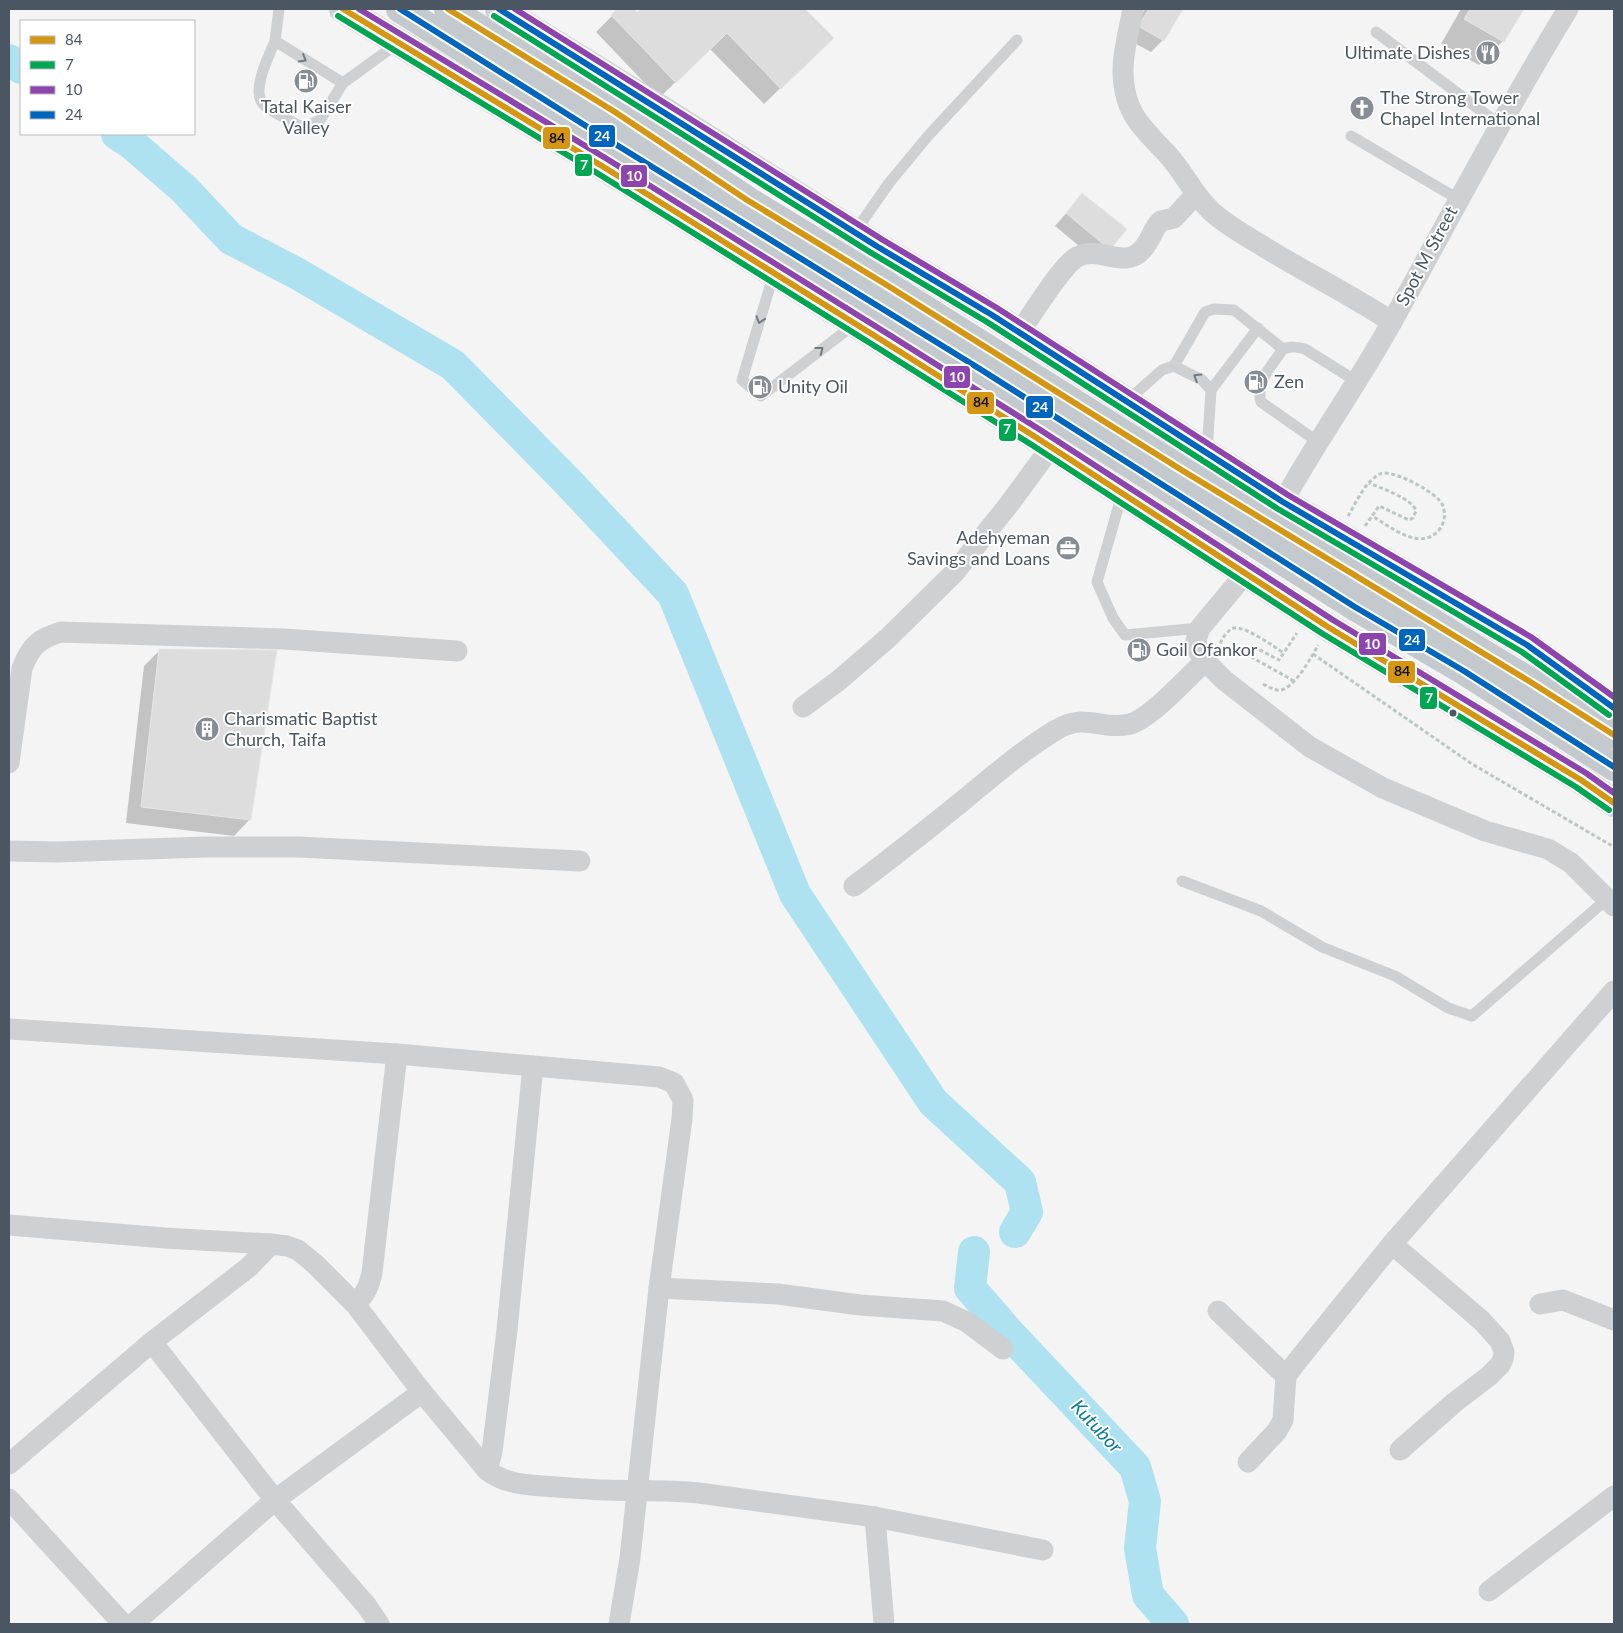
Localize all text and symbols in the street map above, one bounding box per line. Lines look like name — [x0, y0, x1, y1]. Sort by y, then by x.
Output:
legend — [20, 20, 195, 135]
text: 84 — [65, 30, 83, 48]
restaurant icon: Ultimate Dishes — [1475, 40, 1501, 66]
place label: Ultimate Dishes — [1344, 41, 1470, 63]
one-way arrow — [298, 52, 307, 62]
text: 7 — [65, 55, 74, 73]
fuel station icon: Tatal Kaiser Valley — [293, 68, 319, 94]
text: 10 — [65, 80, 83, 98]
place label: The Strong Tower Chapel International — [1380, 86, 1540, 129]
place label: Tatal Kaiser Valley — [261, 95, 352, 138]
church icon: The Strong Tower Chapel International — [1349, 95, 1375, 121]
text: 24 — [65, 105, 83, 123]
line badge: 24 — [588, 124, 616, 148]
line badge: 84 — [542, 126, 571, 150]
text: 24 — [594, 127, 610, 144]
text: 84 — [549, 129, 565, 146]
line badge: 7 — [574, 153, 593, 177]
text: 7 — [580, 156, 588, 173]
line badge: 10 — [620, 164, 648, 188]
text: 10 — [626, 167, 642, 184]
street label: Spot M Street — [1391, 202, 1462, 309]
one-way arrow — [755, 315, 765, 323]
one-way arrow — [814, 348, 823, 356]
line badge: 10 — [943, 365, 971, 389]
text: 10 — [949, 368, 965, 385]
fuel station icon: Zen — [1243, 369, 1269, 395]
place label: Zen — [1274, 370, 1304, 392]
fuel station icon: Unity Oil — [747, 374, 773, 400]
one-way arrow — [1193, 374, 1202, 384]
place label: Unity Oil — [778, 375, 848, 397]
line badge: 84 — [966, 391, 995, 415]
text: 84 — [973, 393, 989, 410]
line badge: 24 — [1025, 395, 1054, 419]
text: 24 — [1032, 398, 1048, 415]
line badge: 7 — [998, 418, 1017, 442]
text: 7 — [1003, 420, 1011, 437]
place label: Adehyeman Savings and Loans — [907, 526, 1050, 569]
office icon: Adehyeman Savings and Loans — [1055, 535, 1081, 561]
line badge: 24 — [1398, 628, 1426, 652]
text: 24 — [1404, 631, 1420, 648]
line badge: 10 — [1358, 632, 1387, 656]
text: 10 — [1364, 635, 1380, 652]
fuel station icon: Goil Ofankor — [1126, 637, 1152, 663]
place label: Goil Ofankor — [1156, 638, 1258, 660]
line badge: 84 — [1387, 660, 1416, 684]
text: 84 — [1394, 662, 1410, 679]
line badge: 7 — [1419, 686, 1438, 710]
text: 7 — [1425, 689, 1433, 706]
place label: Charismatic Baptist Church, Taifa — [224, 707, 378, 750]
unlabelled marker — [1448, 708, 1458, 718]
building icon: Charismatic Baptist Church, Taifa — [194, 716, 220, 742]
water label: Kutubor — [1067, 1394, 1128, 1457]

